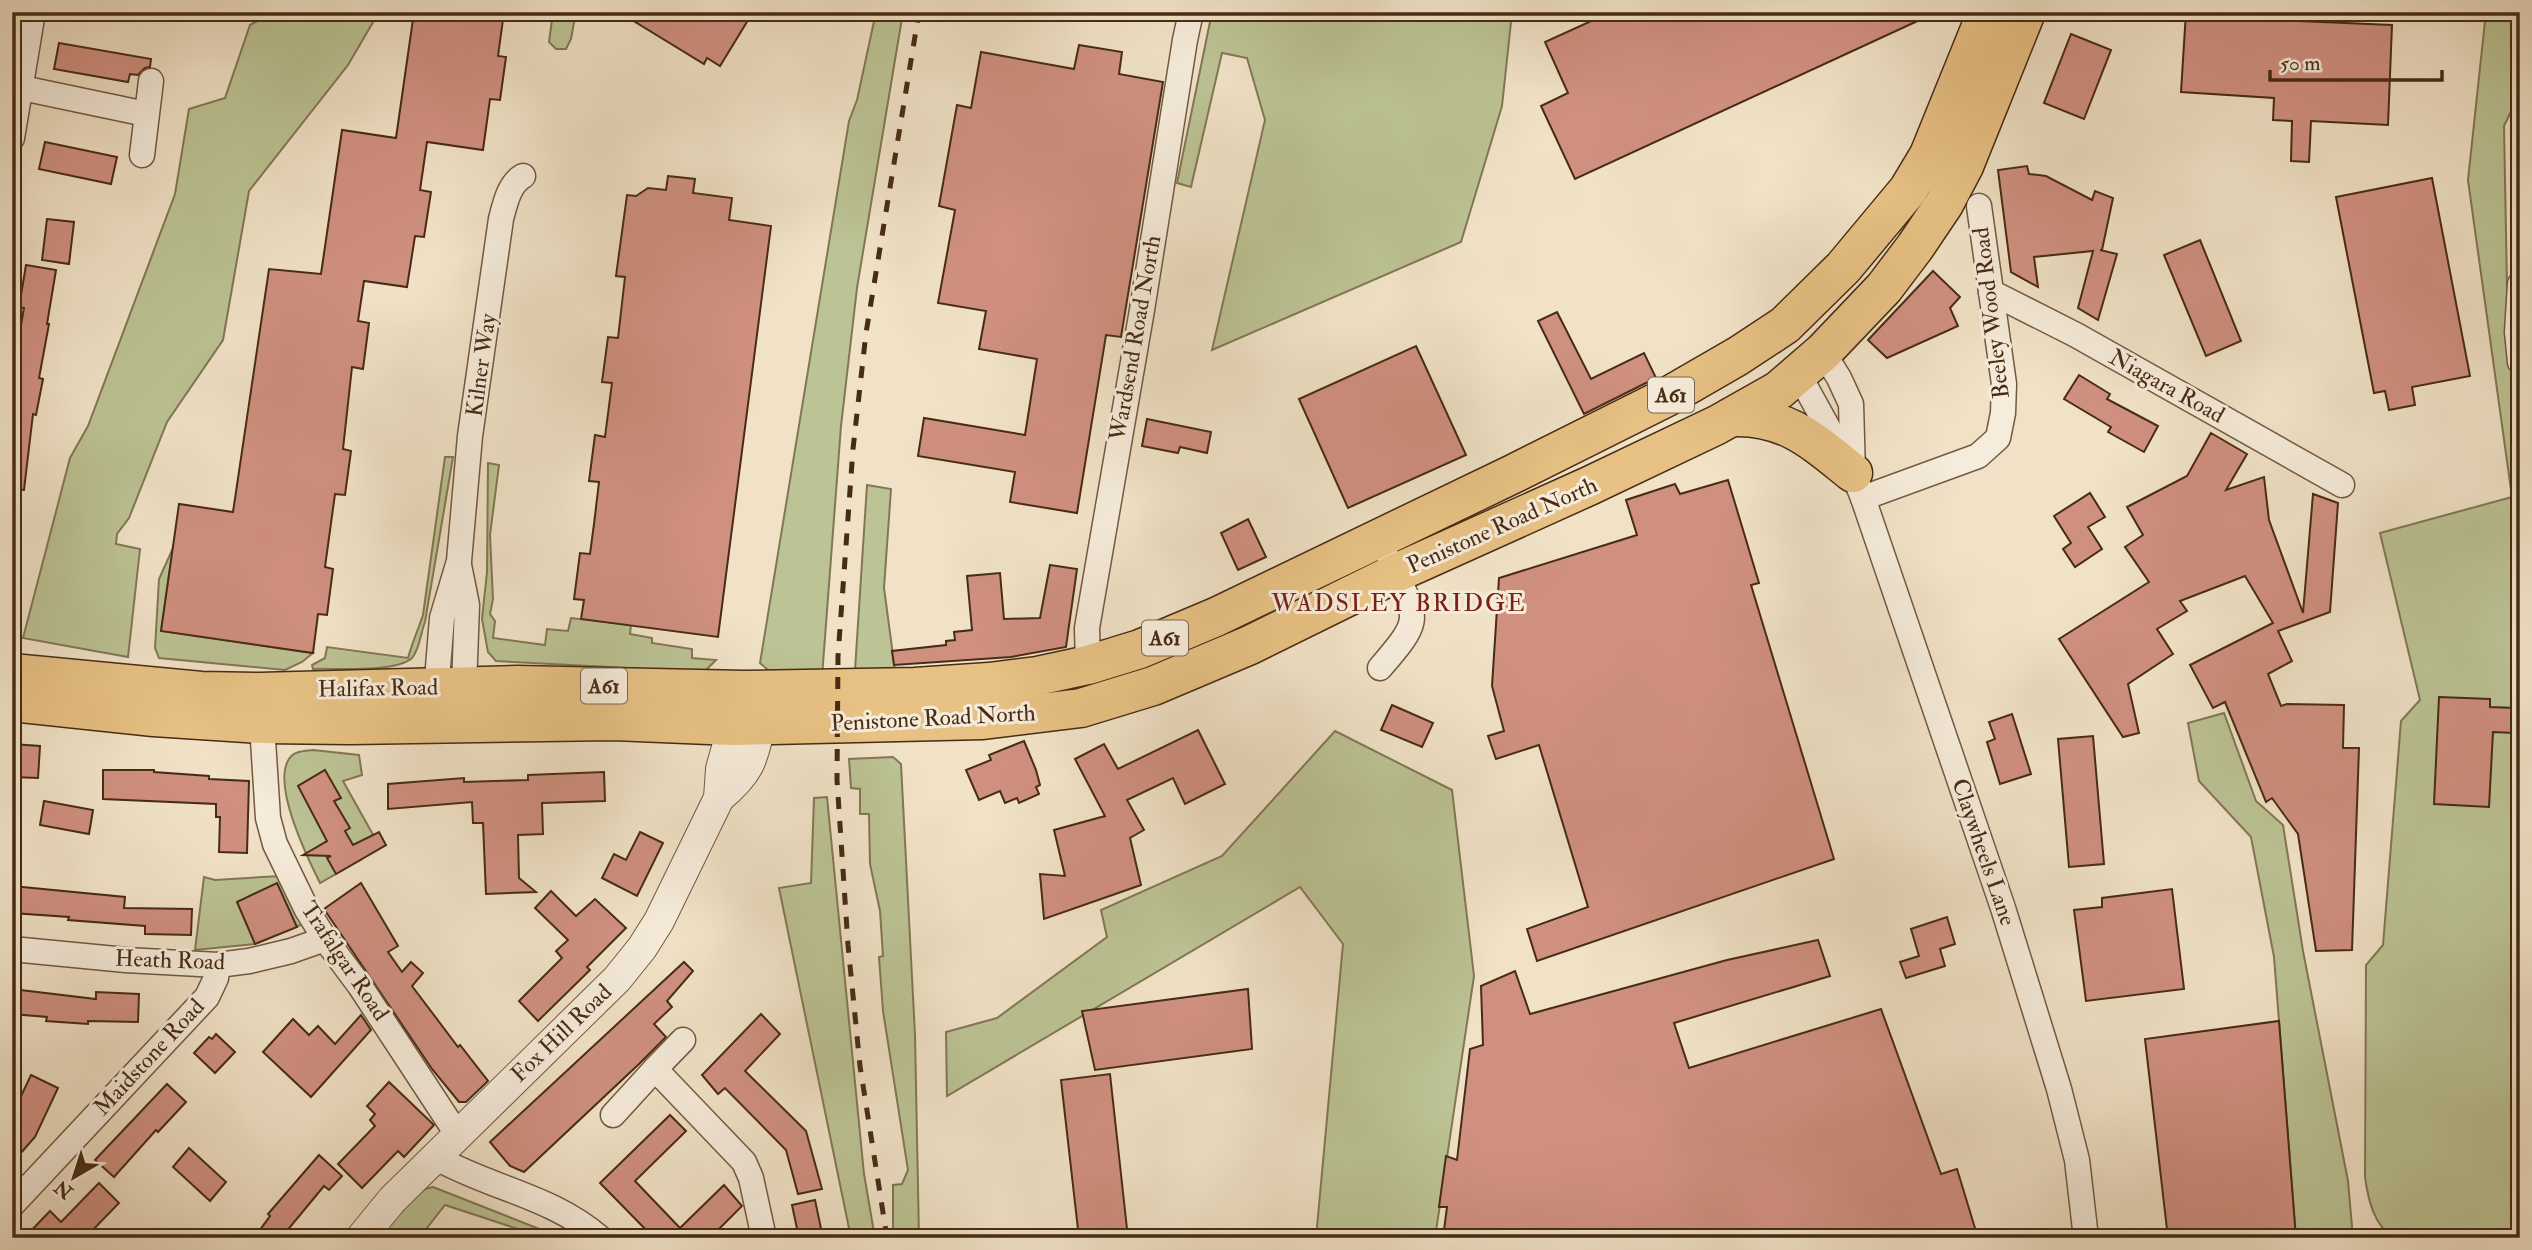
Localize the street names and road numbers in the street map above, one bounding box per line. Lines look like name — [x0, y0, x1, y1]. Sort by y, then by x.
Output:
street label: Beeley Wood Road — [1966, 226, 2016, 400]
street label: Wardsend Road North — [1102, 233, 1167, 444]
street label: Kilner Way — [459, 311, 503, 418]
street label: Niagara Road — [2104, 342, 2230, 430]
road number: A61 — [1648, 378, 1694, 412]
street label: Penistone Road North — [1402, 470, 1602, 580]
road number: A61 — [1142, 620, 1188, 656]
road number: A61 — [581, 668, 627, 704]
street label: Halifax Road — [318, 672, 438, 704]
street label: Penistone Road North — [830, 698, 1036, 738]
street label: Claywheels Lane — [1945, 775, 2023, 930]
street label: Trafalgar Road — [294, 896, 396, 1026]
street label: Heath Road — [114, 944, 226, 976]
street label: Fox Hill Road — [504, 978, 618, 1088]
street label: Maidstone Road — [87, 992, 211, 1122]

